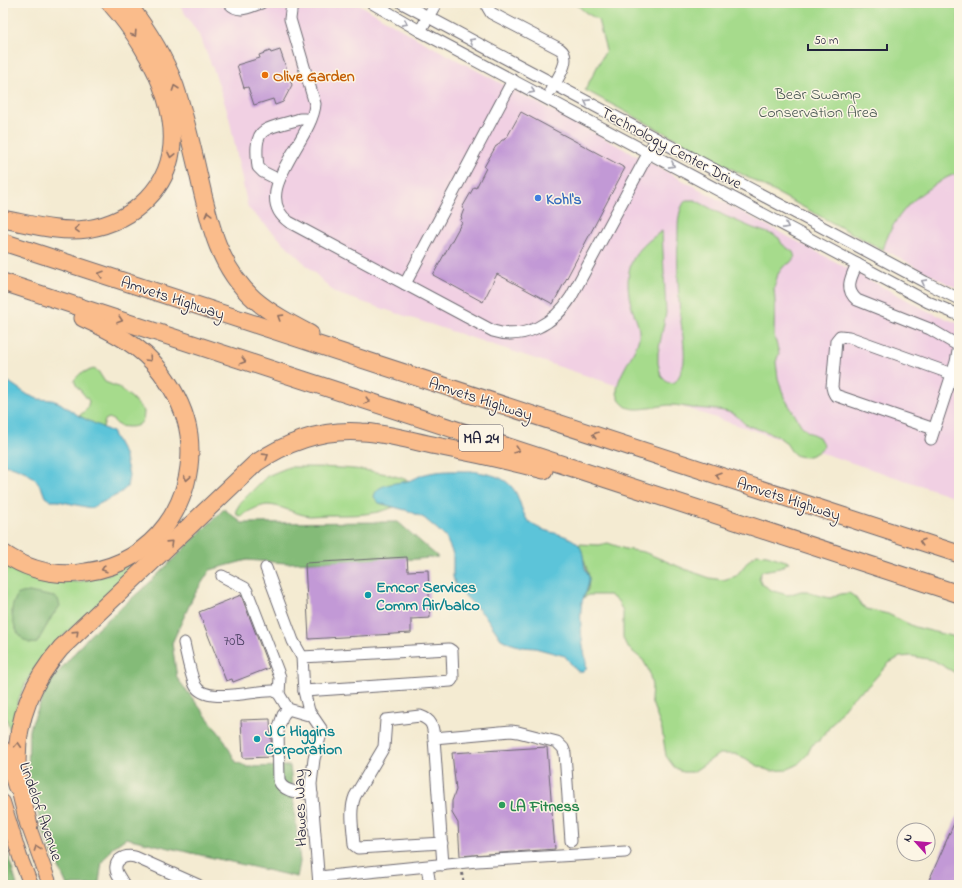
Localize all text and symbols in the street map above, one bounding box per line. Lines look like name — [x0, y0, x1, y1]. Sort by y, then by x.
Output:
one-way arrow — [401, 18, 409, 25]
scale bar — [808, 26, 887, 52]
one-way arrow — [129, 30, 137, 37]
text: 50 m — [814, 32, 838, 50]
one-way arrow — [469, 38, 476, 45]
place label: Olive Garden — [273, 65, 355, 89]
marker: Olive Garden — [260, 70, 270, 80]
park label: Bear Swamp Conservation Area — [758, 83, 878, 125]
one-way arrow — [172, 85, 180, 92]
one-way arrow — [528, 86, 536, 93]
one-way arrow — [584, 99, 591, 107]
street label: Technology Center Drive — [596, 101, 747, 197]
one-way arrow — [167, 152, 175, 158]
one-way arrow — [668, 160, 675, 168]
place label: Kohl's — [546, 188, 582, 212]
marker: Kohl's — [533, 193, 543, 203]
one-way arrow — [204, 210, 212, 217]
one-way arrow — [782, 222, 790, 229]
one-way arrow — [74, 225, 80, 233]
one-way arrow — [98, 270, 105, 279]
street label: Amvets Highway — [117, 271, 228, 327]
one-way arrow — [921, 279, 928, 287]
one-way arrow — [277, 314, 284, 322]
one-way arrow — [116, 316, 123, 324]
one-way arrow — [144, 354, 152, 362]
one-way arrow — [240, 356, 247, 365]
street label: Amvets Highway — [425, 372, 536, 428]
one-way arrow — [363, 396, 370, 405]
road number: MA 24 — [459, 425, 503, 451]
one-way arrow — [592, 431, 599, 440]
one-way arrow — [514, 446, 521, 454]
one-way arrow — [262, 453, 269, 460]
one-way arrow — [715, 472, 722, 480]
street label: Amvets Highway — [733, 472, 844, 528]
one-way arrow — [184, 474, 192, 481]
one-way arrow — [919, 538, 926, 547]
one-way arrow — [165, 540, 173, 548]
one-way arrow — [101, 564, 108, 573]
place label: Emcor Services Comm Air/balco — [376, 576, 480, 618]
marker: Emcor Services Comm Air/balco — [363, 590, 373, 600]
one-way arrow — [71, 630, 79, 638]
house number: 70B — [223, 631, 245, 652]
place label: J C Higgins Corporation — [265, 720, 342, 762]
marker: J C Higgins Corporation — [252, 734, 262, 744]
one-way arrow — [14, 742, 23, 748]
street label: Lindelof Avenue — [12, 759, 69, 865]
street label: Hawes Way — [288, 769, 314, 847]
place label: LA Fitness — [510, 795, 580, 819]
marker: LA Fitness — [497, 800, 507, 810]
north arrow — [896, 822, 936, 862]
text: N — [899, 831, 917, 845]
one-way arrow — [34, 845, 42, 852]

